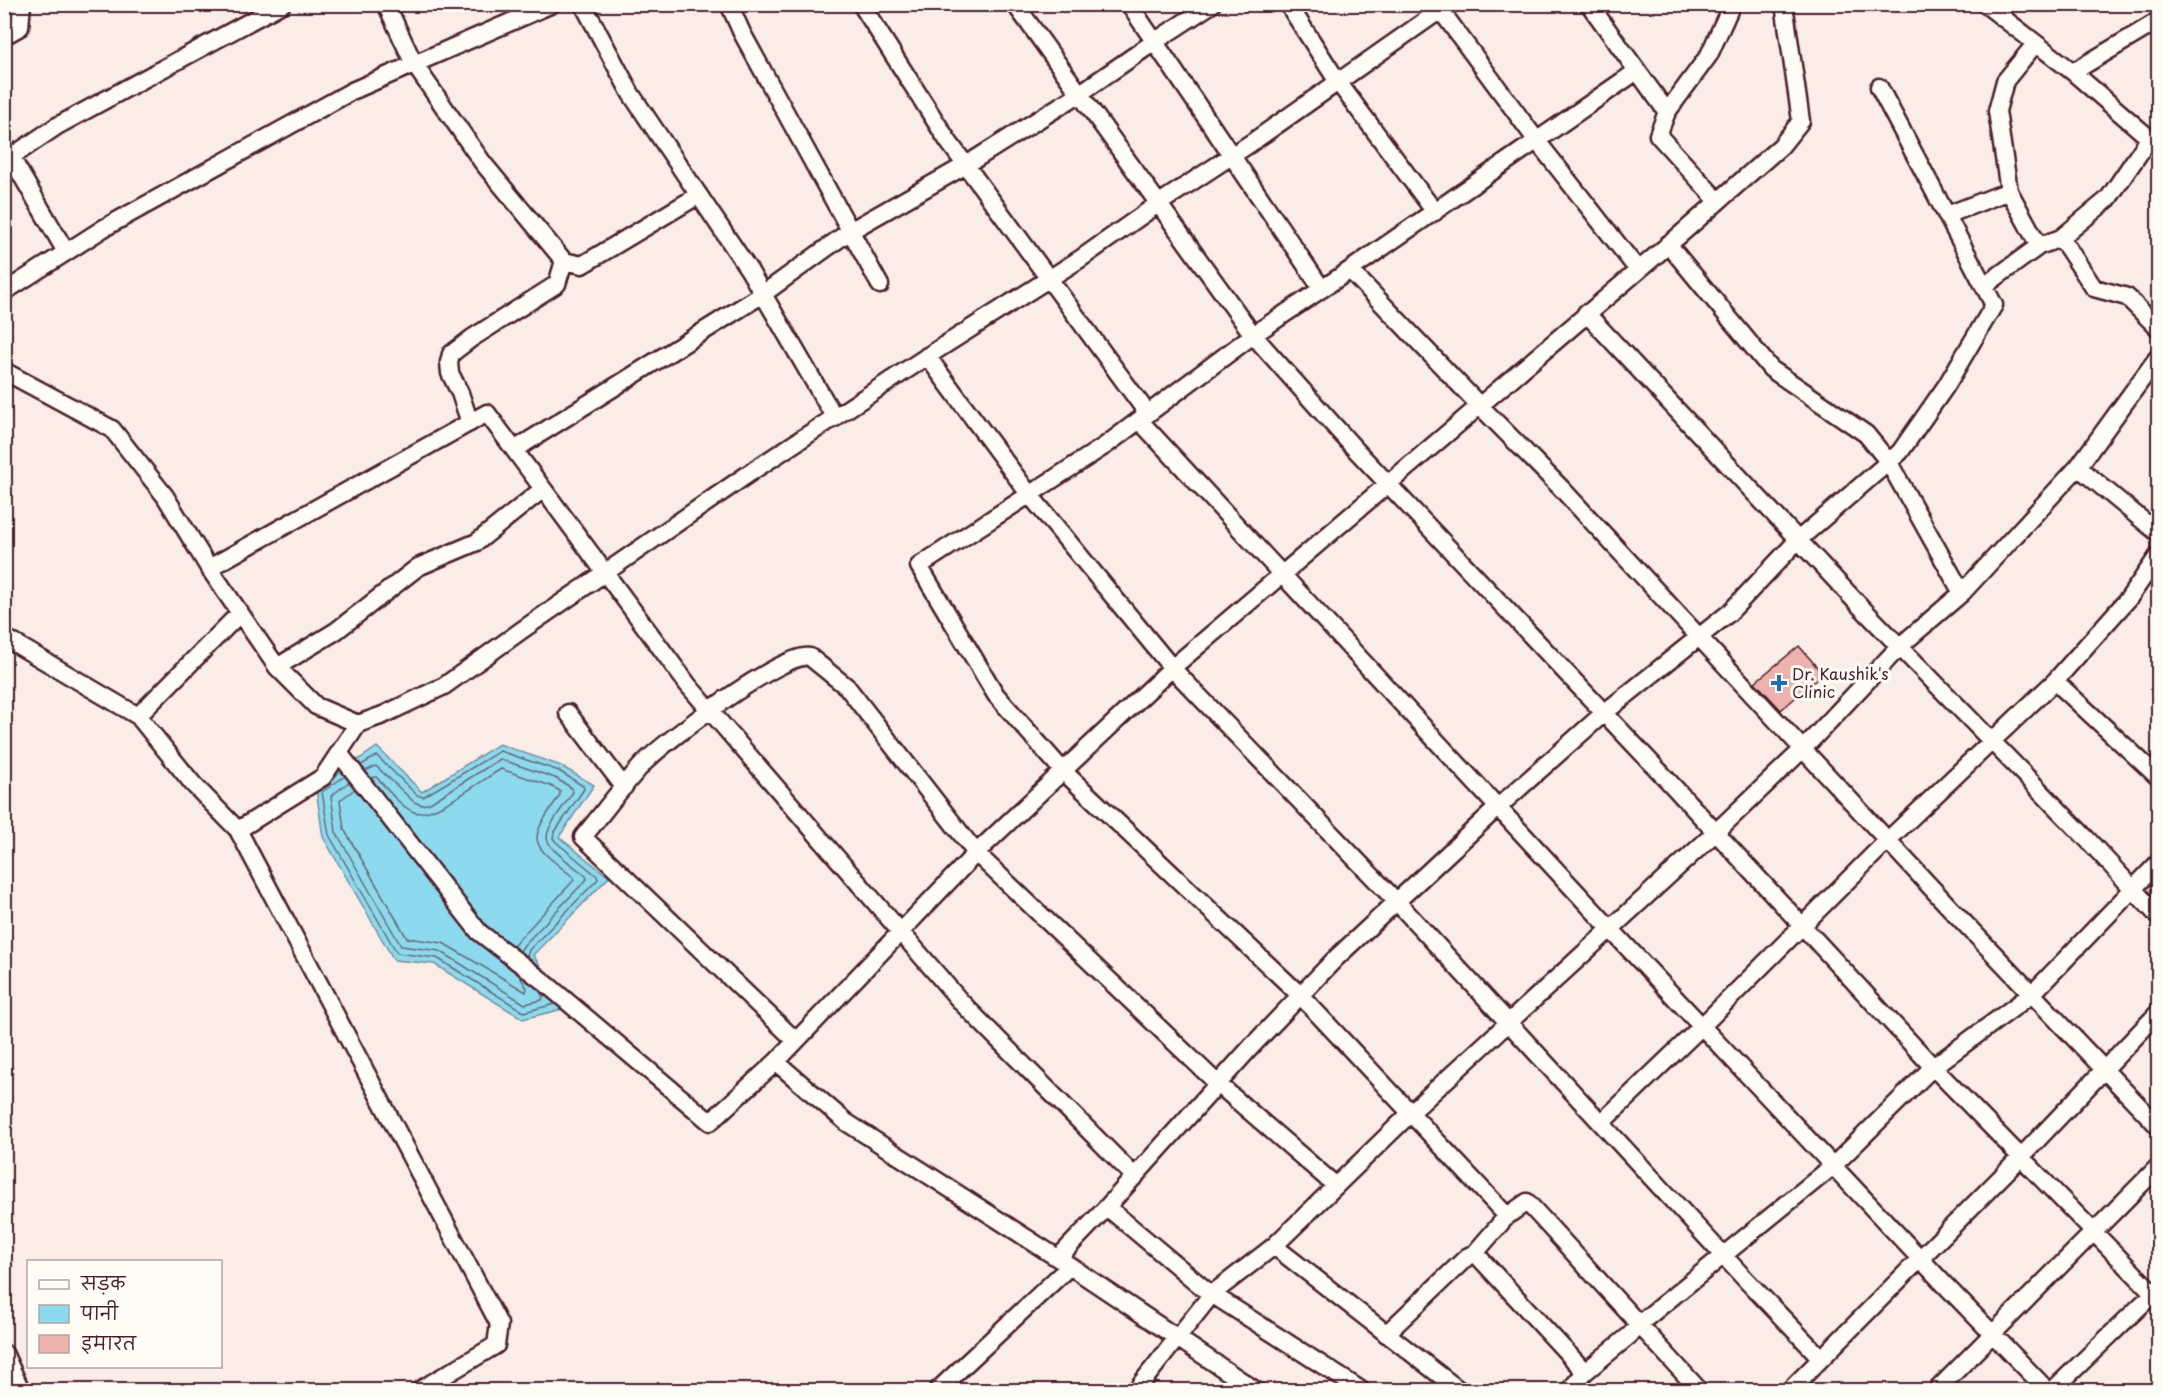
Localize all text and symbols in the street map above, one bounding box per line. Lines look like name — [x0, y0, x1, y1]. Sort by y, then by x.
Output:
place label: Dr. Kaushik's Clinic — [1792, 661, 1889, 703]
marker: Dr. Kaushik's Clinic — [1770, 674, 1788, 692]
legend — [27, 1260, 222, 1368]
text: सड़क — [80, 1269, 126, 1296]
text: पानी — [80, 1299, 119, 1326]
text: इमारत — [81, 1329, 137, 1356]

